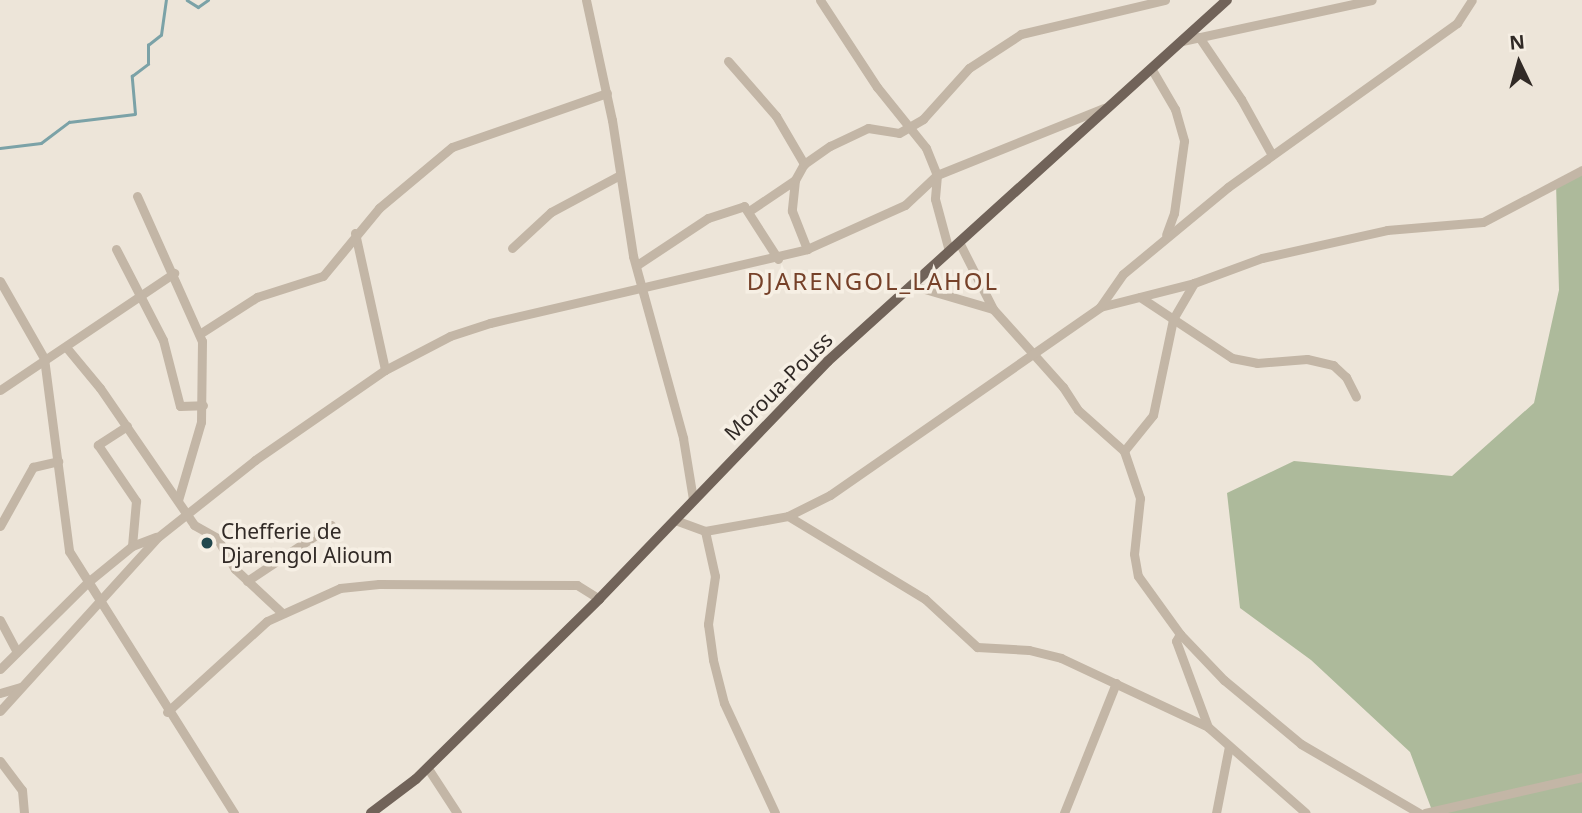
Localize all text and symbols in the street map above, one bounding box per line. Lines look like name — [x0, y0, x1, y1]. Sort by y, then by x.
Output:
north arrow — [1484, 28, 1554, 98]
text: N — [1508, 28, 1526, 56]
district label: DJARENGOL_LAHOL — [749, 267, 997, 295]
street label: Moroua-Pouss — [719, 327, 837, 445]
place label: Chefferie de Djarengol Alioum — [221, 518, 393, 568]
marker: Chefferie de Djarengol Alioum — [199, 535, 215, 551]

